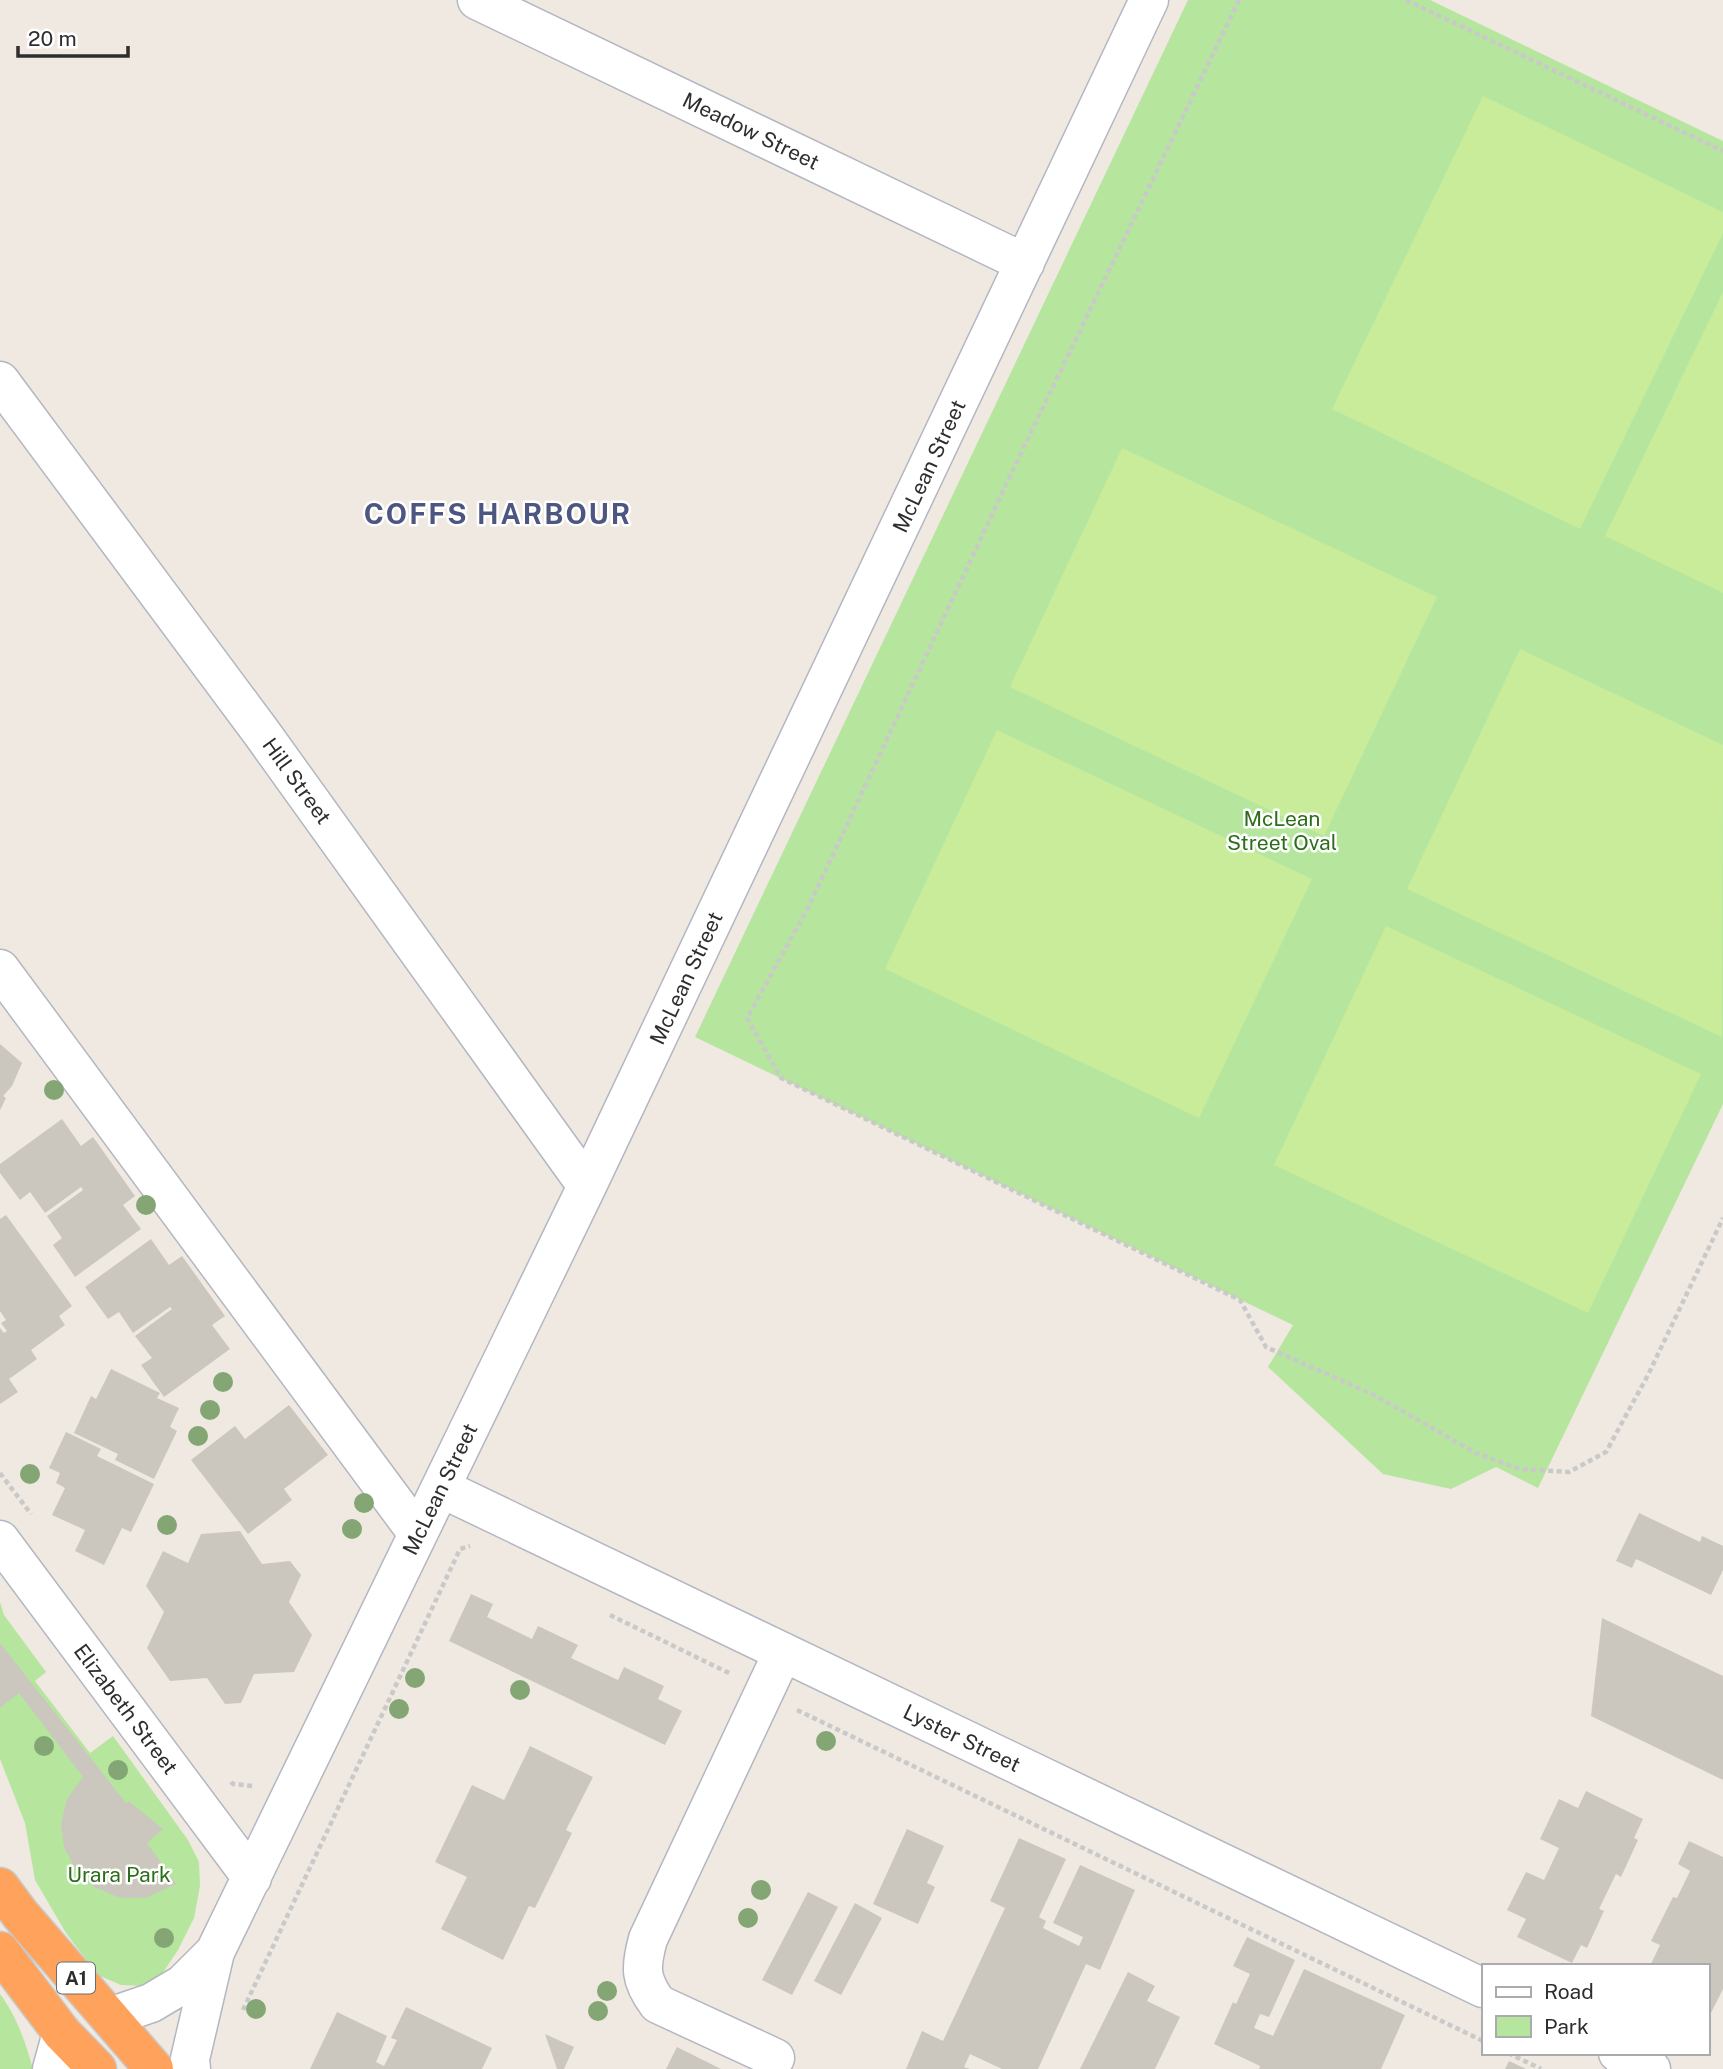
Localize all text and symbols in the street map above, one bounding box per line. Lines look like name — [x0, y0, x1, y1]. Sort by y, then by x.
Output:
scale bar — [18, 14, 128, 58]
text: 20 m — [28, 26, 77, 51]
street label: Meadow Street — [679, 87, 823, 175]
street label: McLean Street — [887, 396, 971, 536]
district label: COFFS HARBOUR — [364, 497, 632, 530]
street label: Hill Street — [257, 733, 337, 829]
park label: McLean Street Oval — [1227, 806, 1337, 855]
street label: McLean Street — [644, 908, 728, 1048]
street label: McLean Street — [397, 1419, 483, 1559]
street label: Elizabeth Street — [69, 1639, 183, 1779]
street label: Lyster Street — [899, 1699, 1025, 1777]
park label: Urara Park — [67, 1862, 171, 1887]
road number: A1 — [57, 1962, 95, 1994]
legend — [1482, 1964, 1709, 2055]
text: Road — [1544, 1979, 1594, 2004]
text: Park — [1544, 2014, 1589, 2039]

